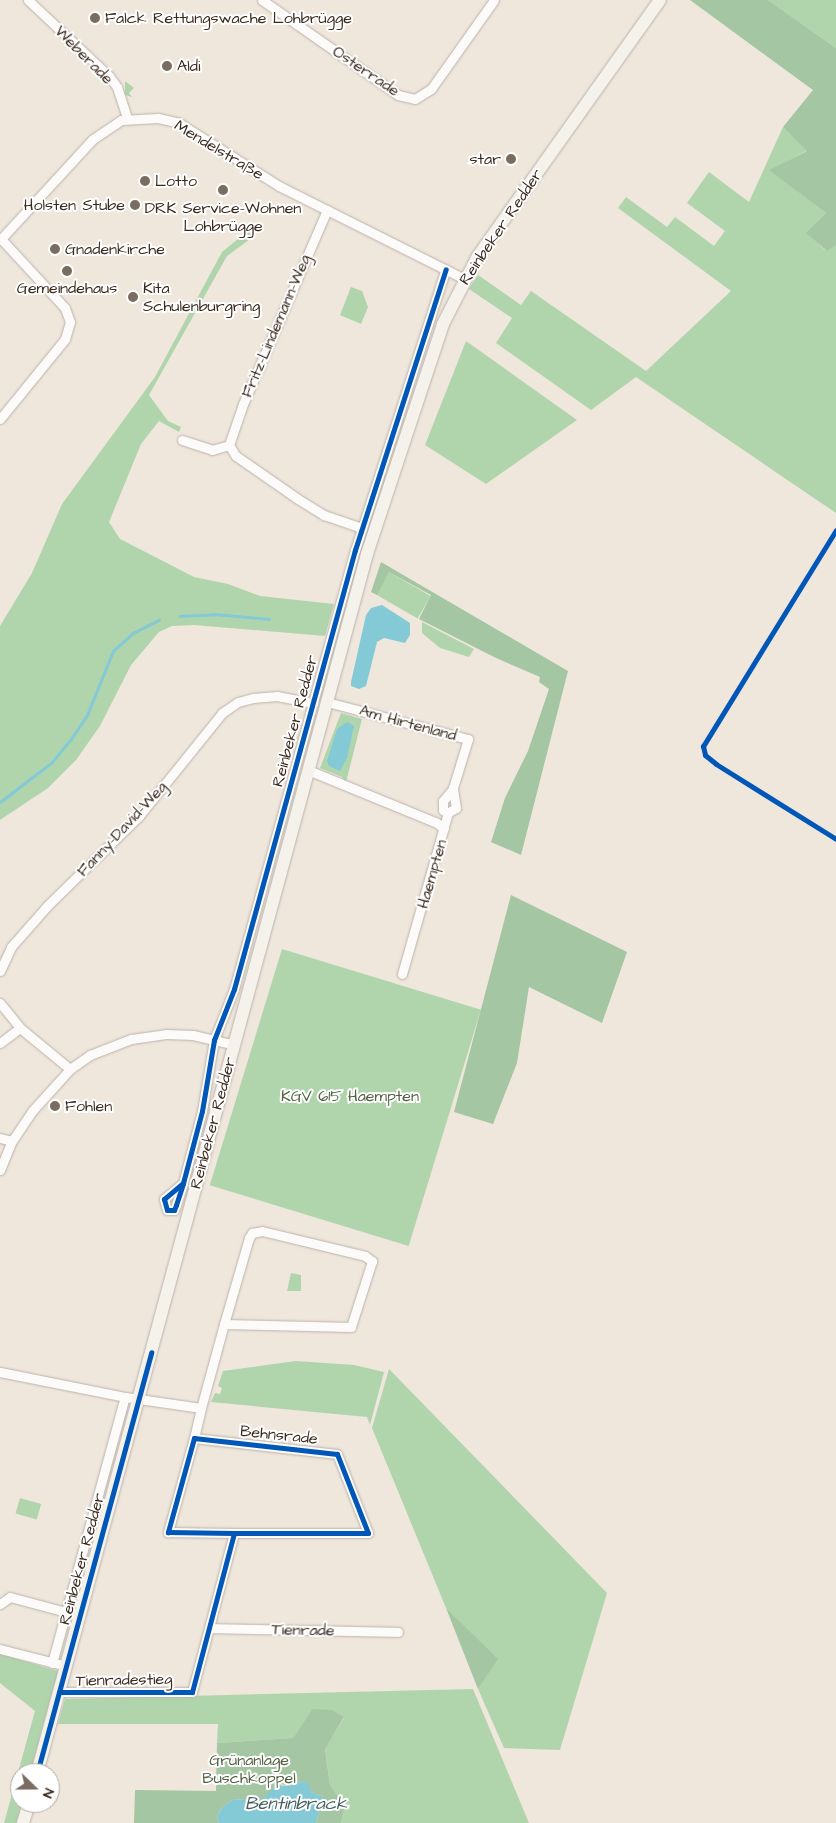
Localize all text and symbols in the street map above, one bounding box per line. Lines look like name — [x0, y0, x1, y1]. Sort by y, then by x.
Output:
place label: Falck Rettungswache Lohbrügge — [105, 8, 352, 28]
marker: Falck Rettungswache Lohbrügge — [89, 12, 101, 24]
street label: Weberade — [51, 22, 117, 88]
street label: Osterrade — [329, 42, 403, 100]
place label: Aldi — [177, 56, 200, 76]
marker: Aldi — [161, 60, 173, 72]
street label: Mendelstraße — [171, 116, 267, 184]
place label: star — [470, 149, 501, 169]
marker: star — [505, 153, 517, 165]
street label: Reinbeker Redder — [455, 165, 547, 289]
place label: Lotto — [155, 171, 197, 191]
marker: Lotto — [139, 175, 151, 187]
marker: DRK Service-Wohnen Lohbrügge — [217, 184, 229, 196]
place label: Holsten Stube — [24, 195, 125, 215]
place label: DRK Service-Wohnen Lohbrügge — [145, 198, 301, 236]
marker: Holsten Stube — [129, 199, 141, 211]
place label: Gnadenkirche — [65, 239, 165, 259]
marker: Gnadenkirche — [49, 243, 61, 255]
street label: Fritz-Lindemann-Weg — [237, 252, 315, 400]
marker: Gemeindehaus — [61, 265, 73, 277]
place label: Gemeindehaus — [17, 278, 117, 298]
place label: Kita Schulenburgring — [143, 278, 260, 316]
marker: Kita Schulenburgring — [127, 291, 139, 303]
street label: Reinbeker Redder — [268, 653, 322, 789]
street label: Am Hirtenland — [357, 701, 459, 745]
street label: Fanny-David-Weg — [73, 777, 171, 881]
street label: Haempten — [413, 837, 451, 911]
street label: Reinbeker Redder — [186, 1055, 240, 1191]
park label: KGV 615 Haempten — [281, 1086, 419, 1106]
place label: Fohlen — [65, 1096, 112, 1116]
marker: Fohlen — [49, 1100, 61, 1112]
street label: Behnsrade — [239, 1421, 319, 1449]
street label: Reinbeker Redder — [55, 1491, 109, 1627]
street label: Tienrade — [271, 1620, 335, 1640]
street label: Tienradestieg — [75, 1670, 173, 1690]
park label: Grünanlage Buschkoppel — [202, 1750, 296, 1788]
north arrow — [10, 1763, 60, 1813]
text: N — [37, 1785, 59, 1801]
water label: Bentinbrack — [245, 1793, 347, 1815]

